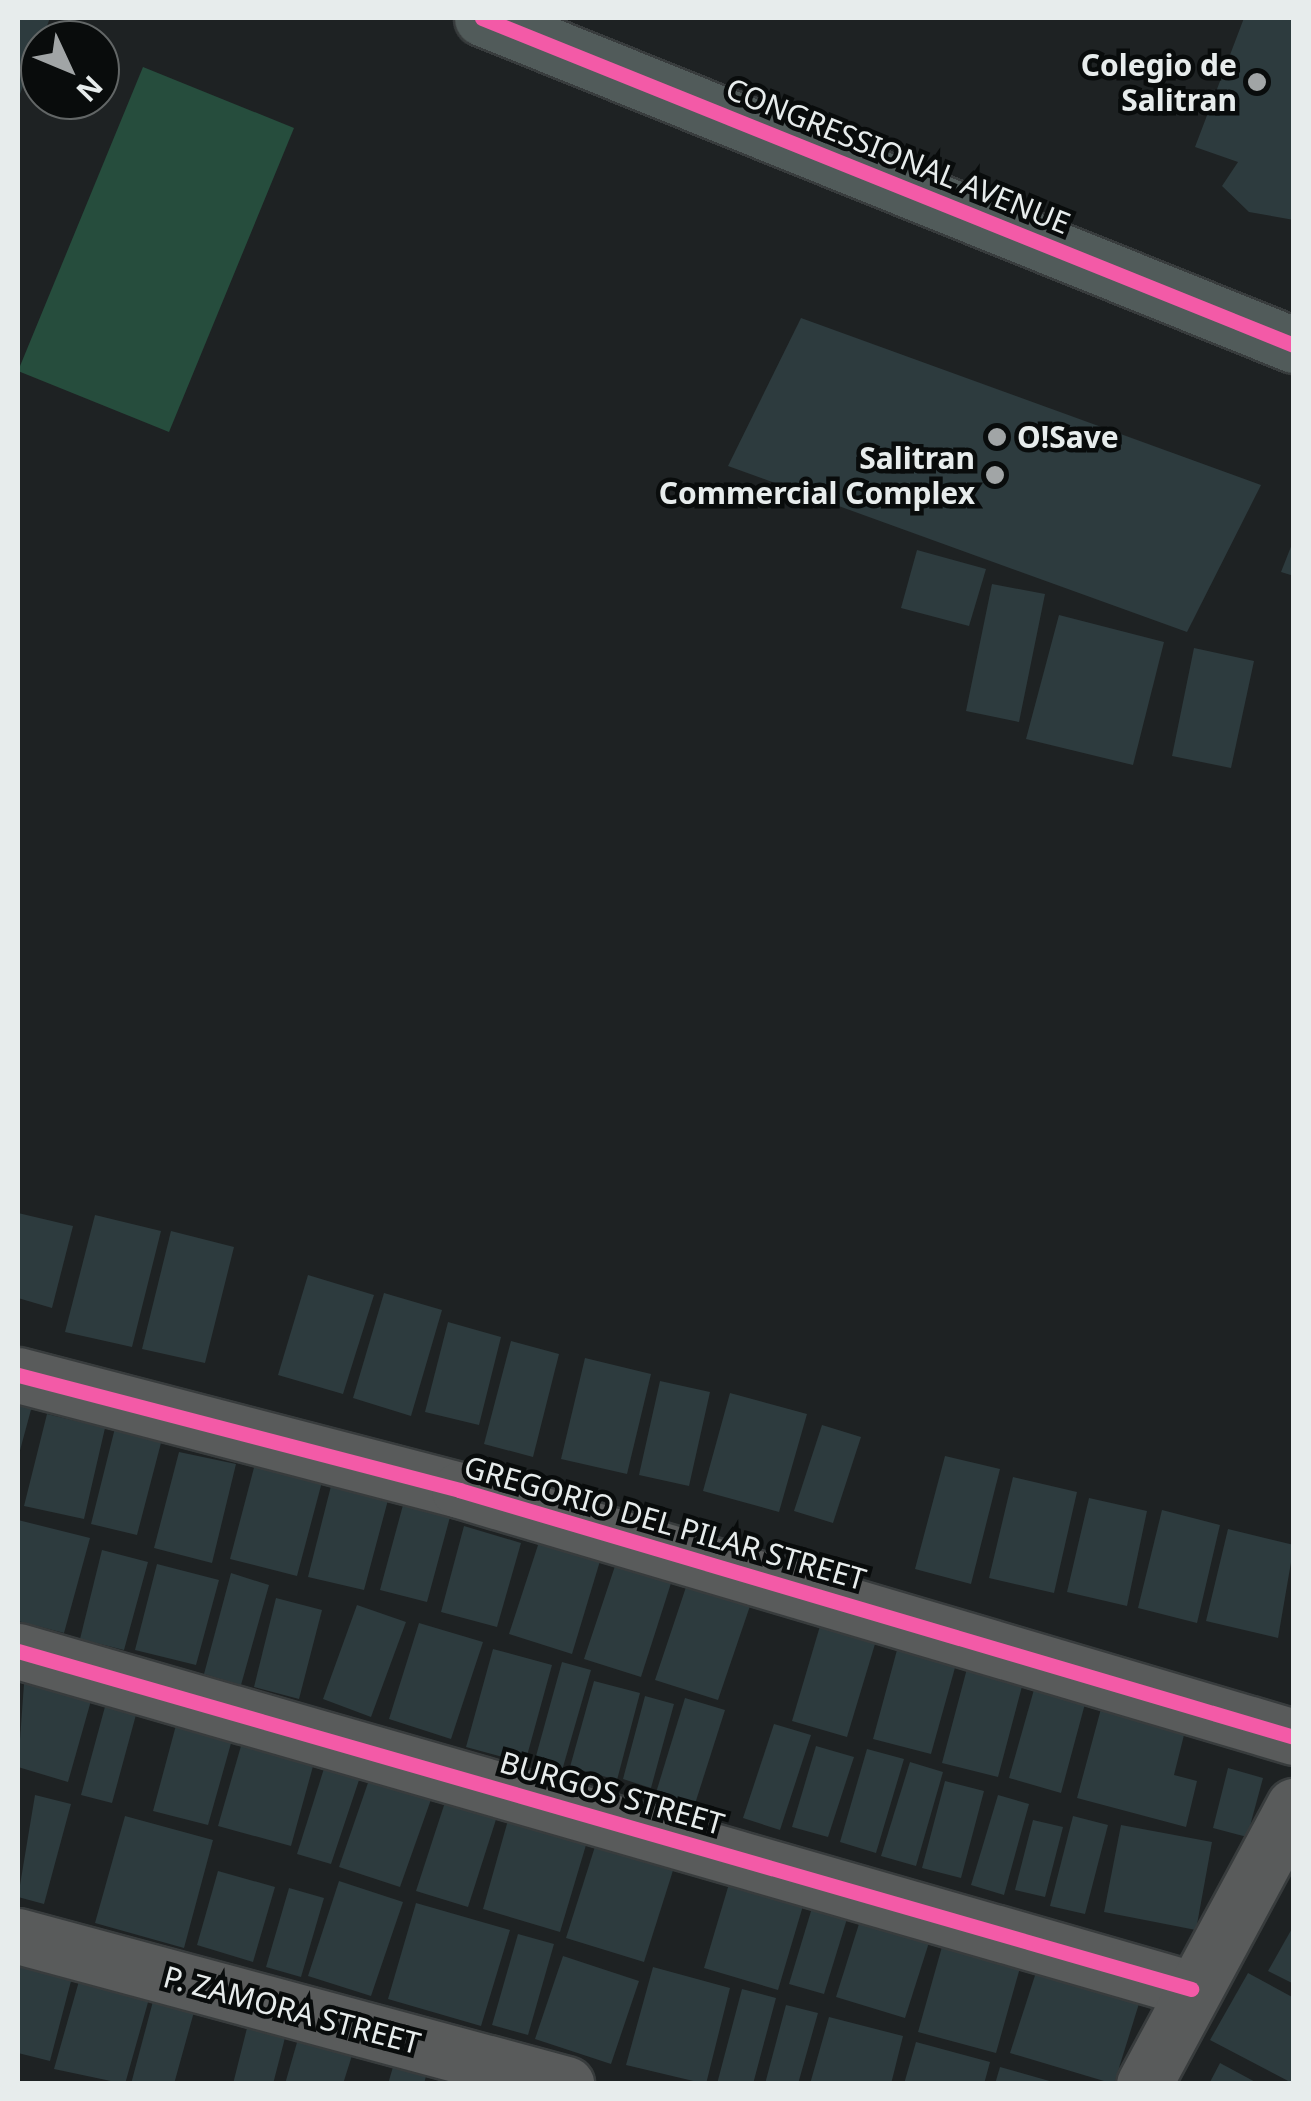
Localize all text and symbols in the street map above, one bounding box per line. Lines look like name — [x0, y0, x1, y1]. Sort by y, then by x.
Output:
north arrow — [20, 20, 120, 120]
place label: Colegio de Salitran — [1081, 47, 1237, 118]
text: N — [69, 68, 112, 111]
street label: CONGRESSIONAL AVENUE — [721, 70, 1075, 242]
marker: Colegio de Salitran — [1246, 71, 1268, 93]
place label: O!Save — [1017, 419, 1119, 455]
marker: O!Save — [986, 426, 1008, 448]
place label: Salitran Commercial Complex — [659, 440, 975, 510]
marker: Salitran Commercial Complex — [984, 464, 1006, 486]
street label: GREGORIO DEL PILAR STREET — [460, 1448, 870, 1598]
street label: BURGOS STREET — [496, 1744, 728, 1842]
street label: P. ZAMORA STREET — [160, 1958, 424, 2062]

